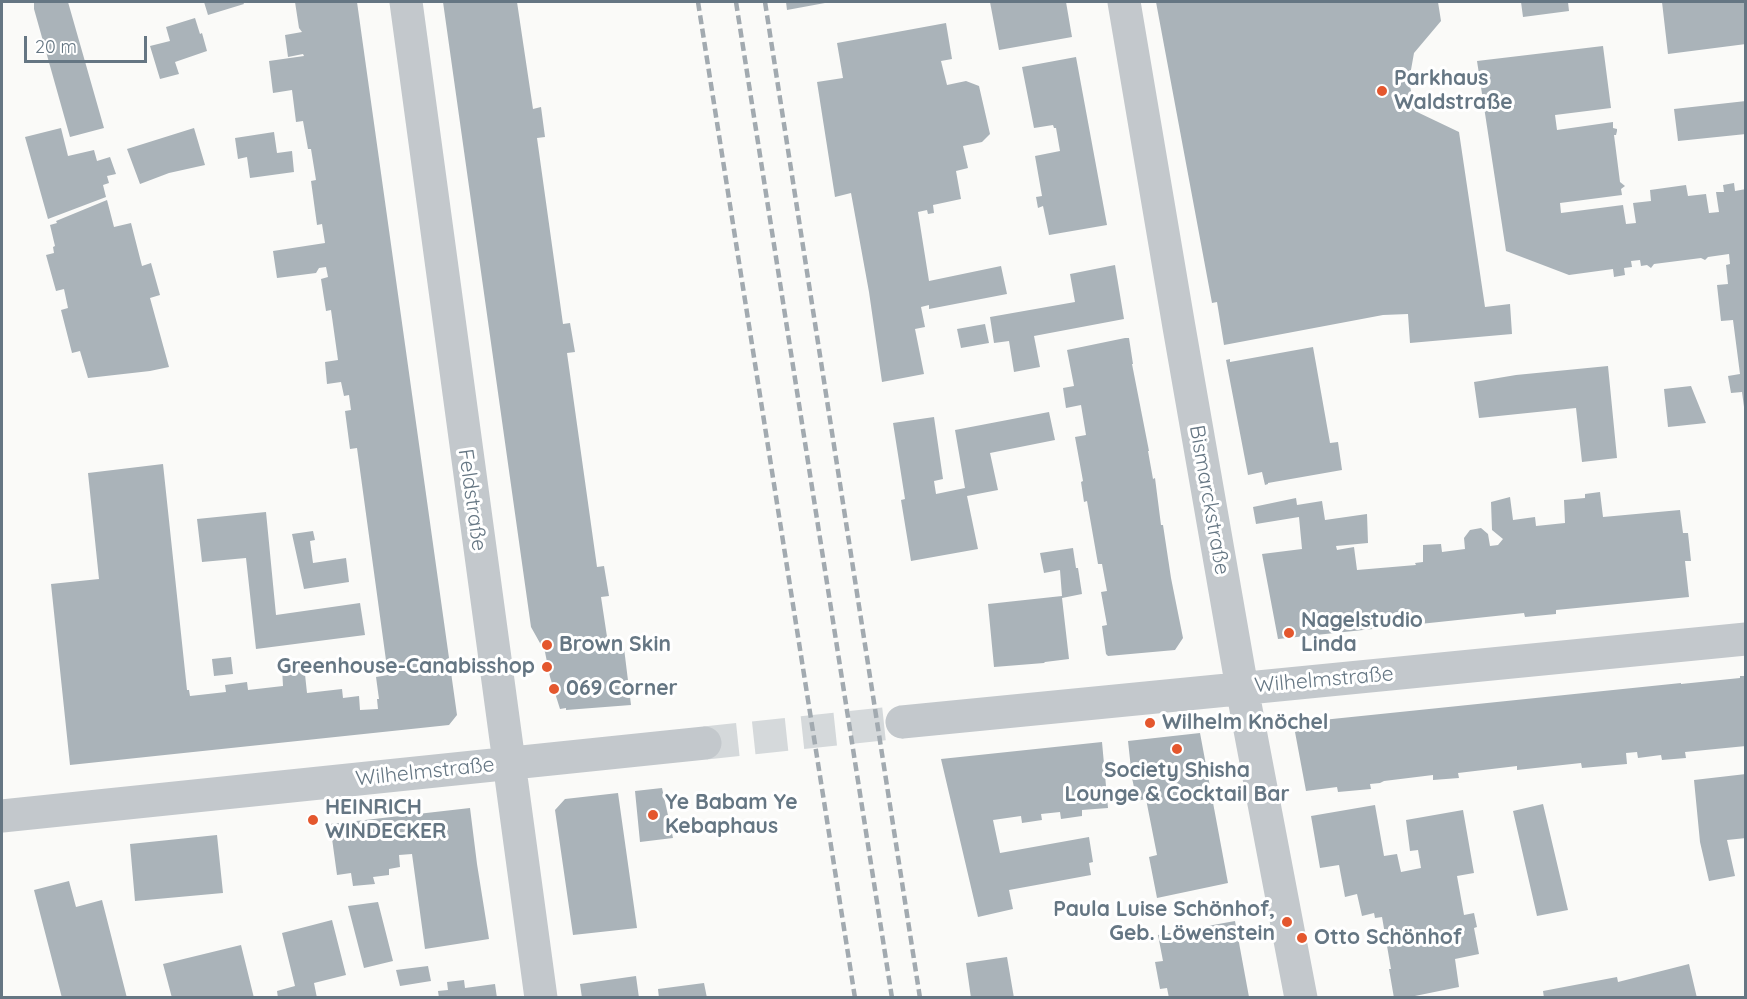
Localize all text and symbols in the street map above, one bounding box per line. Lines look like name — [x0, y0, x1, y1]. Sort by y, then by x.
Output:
scale bar — [27, 24, 150, 62]
text: 20 m — [35, 35, 77, 58]
place label: Parkhaus Waldstraße — [1394, 66, 1513, 116]
marker: Parkhaus Waldstraße — [1375, 84, 1389, 98]
street label: Bismarckstraße — [1183, 423, 1235, 577]
street label: Feldstraße — [452, 447, 492, 553]
place label: Nagelstudio Linda — [1301, 608, 1423, 658]
marker: Nagelstudio Linda — [1282, 626, 1296, 640]
place label: Brown Skin — [559, 632, 671, 658]
marker: Brown Skin — [540, 638, 554, 652]
place label: Greenhouse-Canabisshop — [277, 654, 535, 680]
marker: Greenhouse-Canabisshop — [540, 660, 554, 674]
street label: Wilhelmstraße — [1253, 661, 1395, 699]
place label: 069 Corner — [566, 676, 678, 702]
marker: 069 Corner — [547, 682, 561, 696]
place label: Wilhelm Knöchel — [1162, 710, 1329, 736]
marker: Wilhelm Knöchel — [1143, 716, 1157, 730]
marker: Society Shisha Lounge & Cocktail Bar — [1170, 742, 1184, 756]
street label: Wilhelmstraße — [354, 752, 496, 792]
place label: Society Shisha Lounge & Cocktail Bar — [1064, 758, 1290, 808]
place label: Ye Babam Ye Kebaphaus — [665, 790, 798, 840]
place label: HEINRICH WINDECKER — [325, 795, 446, 845]
marker: Ye Babam Ye Kebaphaus — [646, 808, 660, 822]
marker: HEINRICH WINDECKER — [306, 813, 320, 827]
place label: Paula Luise Schönhof, Geb. Löwenstein — [1053, 897, 1275, 947]
marker: Paula Luise Schönhof, Geb. Löwenstein — [1280, 915, 1294, 929]
place label: Otto Schönhof — [1314, 925, 1462, 951]
marker: Otto Schönhof — [1295, 931, 1309, 945]

